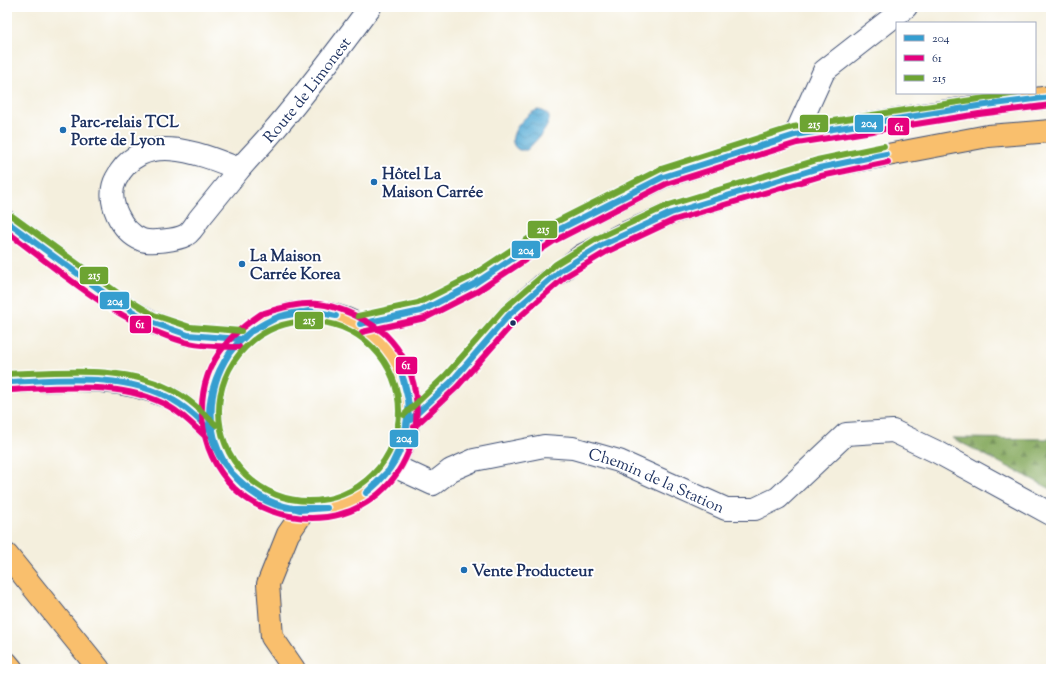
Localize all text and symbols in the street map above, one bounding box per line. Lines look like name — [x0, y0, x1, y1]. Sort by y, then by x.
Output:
legend — [896, 22, 1036, 94]
text: 204 — [932, 30, 949, 48]
street label: Route de Limonest — [259, 33, 358, 149]
text: 61 — [932, 50, 942, 68]
text: 215 — [932, 70, 946, 88]
place label: Parc-relais TCL Porte de Lyon — [71, 112, 179, 153]
line badge: 215 — [799, 114, 829, 133]
line badge: 204 — [854, 114, 884, 133]
text: 204 — [861, 116, 877, 132]
text: 215 — [808, 117, 821, 133]
line badge: 61 — [887, 117, 910, 136]
text: 61 — [894, 120, 904, 136]
marker: Parc-relais TCL Porte de Lyon — [58, 125, 68, 135]
place label: Hôtel La Maison Carrée — [382, 164, 484, 205]
marker: Hôtel La Maison Carrée — [369, 177, 379, 187]
line badge: 215 — [527, 220, 558, 239]
text: 215 — [537, 222, 550, 238]
line badge: 204 — [511, 240, 541, 259]
text: 204 — [518, 243, 534, 259]
place label: La Maison Carrée Korea — [250, 246, 341, 287]
marker: La Maison Carrée Korea — [237, 259, 247, 269]
line badge: 215 — [79, 266, 109, 285]
text: 215 — [88, 268, 101, 284]
line badge: 204 — [99, 291, 130, 310]
text: 204 — [107, 294, 123, 310]
line badge: 215 — [294, 311, 324, 330]
text: 215 — [303, 313, 316, 329]
line badge: 61 — [129, 315, 152, 334]
text: 61 — [135, 317, 145, 333]
unlabelled marker — [508, 318, 518, 328]
line badge: 61 — [395, 356, 418, 375]
text: 61 — [401, 358, 411, 374]
line badge: 204 — [389, 429, 419, 448]
text: 204 — [396, 431, 412, 447]
street label: Chemin de la Station — [585, 444, 728, 521]
place label: Vente Producteur — [472, 561, 594, 584]
marker: Vente Producteur — [459, 565, 469, 575]

